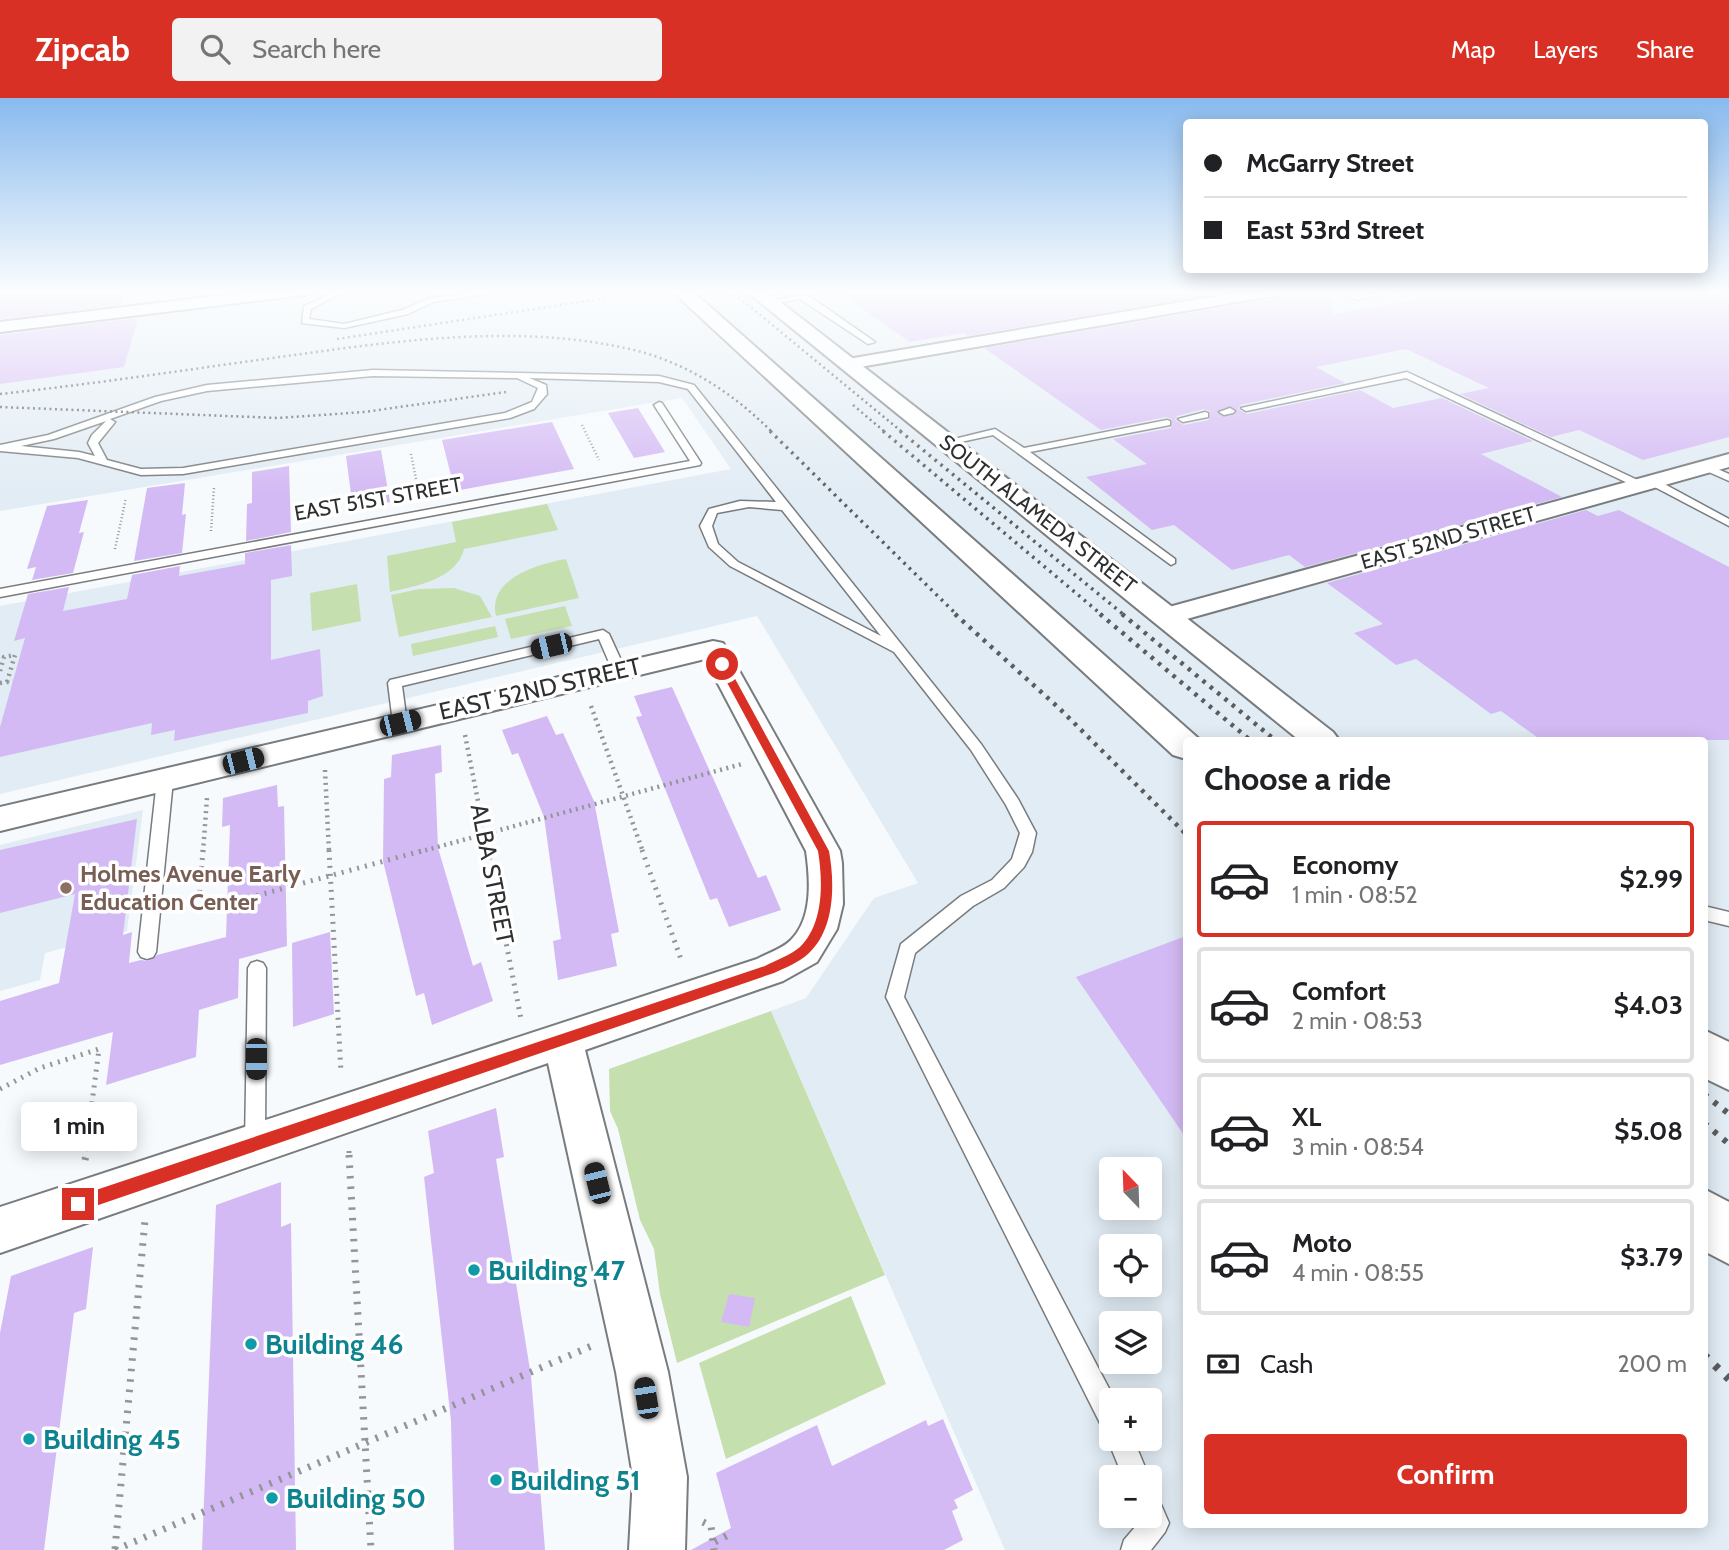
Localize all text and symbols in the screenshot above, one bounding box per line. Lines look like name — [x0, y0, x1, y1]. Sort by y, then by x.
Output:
search box — [172, 18, 662, 81]
text: Zipcab — [35, 29, 130, 69]
icon: search — [196, 30, 234, 68]
text: Search here — [252, 33, 381, 65]
text: Map — [1451, 35, 1495, 64]
text: Layers — [1533, 35, 1598, 64]
text: Share — [1636, 35, 1694, 64]
text: McGarry Street — [1246, 147, 1414, 179]
text: East 53rd Street — [1246, 214, 1424, 246]
street label: SOUTH ALAMEDA STREET — [935, 429, 1142, 598]
street label: EAST 51ST STREET — [292, 471, 464, 526]
street label: EAST 52ND STREET — [1358, 501, 1538, 574]
car — [529, 631, 574, 661]
route start — [706, 648, 738, 680]
street label: EAST 52ND STREET — [436, 651, 644, 726]
car — [378, 708, 423, 738]
car — [221, 746, 266, 776]
text: Choose a ride — [1204, 759, 1391, 798]
street label: ALBA STREET — [465, 801, 520, 947]
icon: car — [1208, 848, 1271, 911]
text: Economy — [1292, 849, 1398, 881]
place label: Holmes Avenue Early Education Center — [80, 859, 301, 916]
text: $2.99 — [1620, 863, 1683, 895]
marker: Holmes Avenue Early Education Center — [58, 880, 74, 896]
text: 1 min · 08:52 — [1292, 881, 1418, 909]
icon: car — [1208, 974, 1271, 1037]
text: Comfort — [1292, 975, 1386, 1007]
text: $4.03 — [1614, 989, 1683, 1021]
text: 2 min · 08:53 — [1292, 1007, 1423, 1035]
car — [246, 1038, 267, 1080]
icon: car — [1208, 1100, 1271, 1163]
text: XL — [1292, 1101, 1321, 1133]
callout: 1 min — [20, 1102, 136, 1152]
text: 1 min — [53, 1112, 105, 1140]
text: $5.08 — [1614, 1115, 1683, 1147]
text: 3 min · 08:54 — [1292, 1133, 1424, 1161]
north arrow — [1099, 1157, 1162, 1220]
map controls — [1099, 1157, 1162, 1528]
car — [582, 1160, 613, 1206]
route end — [62, 1188, 94, 1220]
icon: car — [1208, 1226, 1271, 1289]
text: Moto — [1292, 1227, 1352, 1259]
button: locate — [1099, 1234, 1162, 1297]
text: $3.79 — [1620, 1241, 1683, 1273]
place label: Building 47 — [488, 1253, 626, 1287]
text: 4 min · 08:55 — [1292, 1259, 1424, 1287]
marker: Building 47 — [466, 1262, 482, 1278]
button: layers — [1099, 1311, 1162, 1374]
place label: Building 46 — [265, 1327, 403, 1361]
marker: Building 46 — [243, 1336, 259, 1352]
icon: cash — [1204, 1345, 1242, 1383]
text: Cash — [1260, 1348, 1313, 1380]
text: 200 m — [1617, 1350, 1687, 1378]
car — [633, 1376, 660, 1420]
button: + — [1099, 1388, 1162, 1451]
place label: Building 45 — [43, 1422, 181, 1456]
marker: Building 45 — [21, 1431, 37, 1447]
button: Confirm — [1204, 1434, 1687, 1514]
place label: Building 51 — [510, 1463, 641, 1497]
button: − — [1099, 1465, 1162, 1528]
marker: Building 51 — [488, 1472, 504, 1488]
place label: Building 50 — [286, 1481, 426, 1515]
marker: Building 50 — [264, 1490, 280, 1506]

